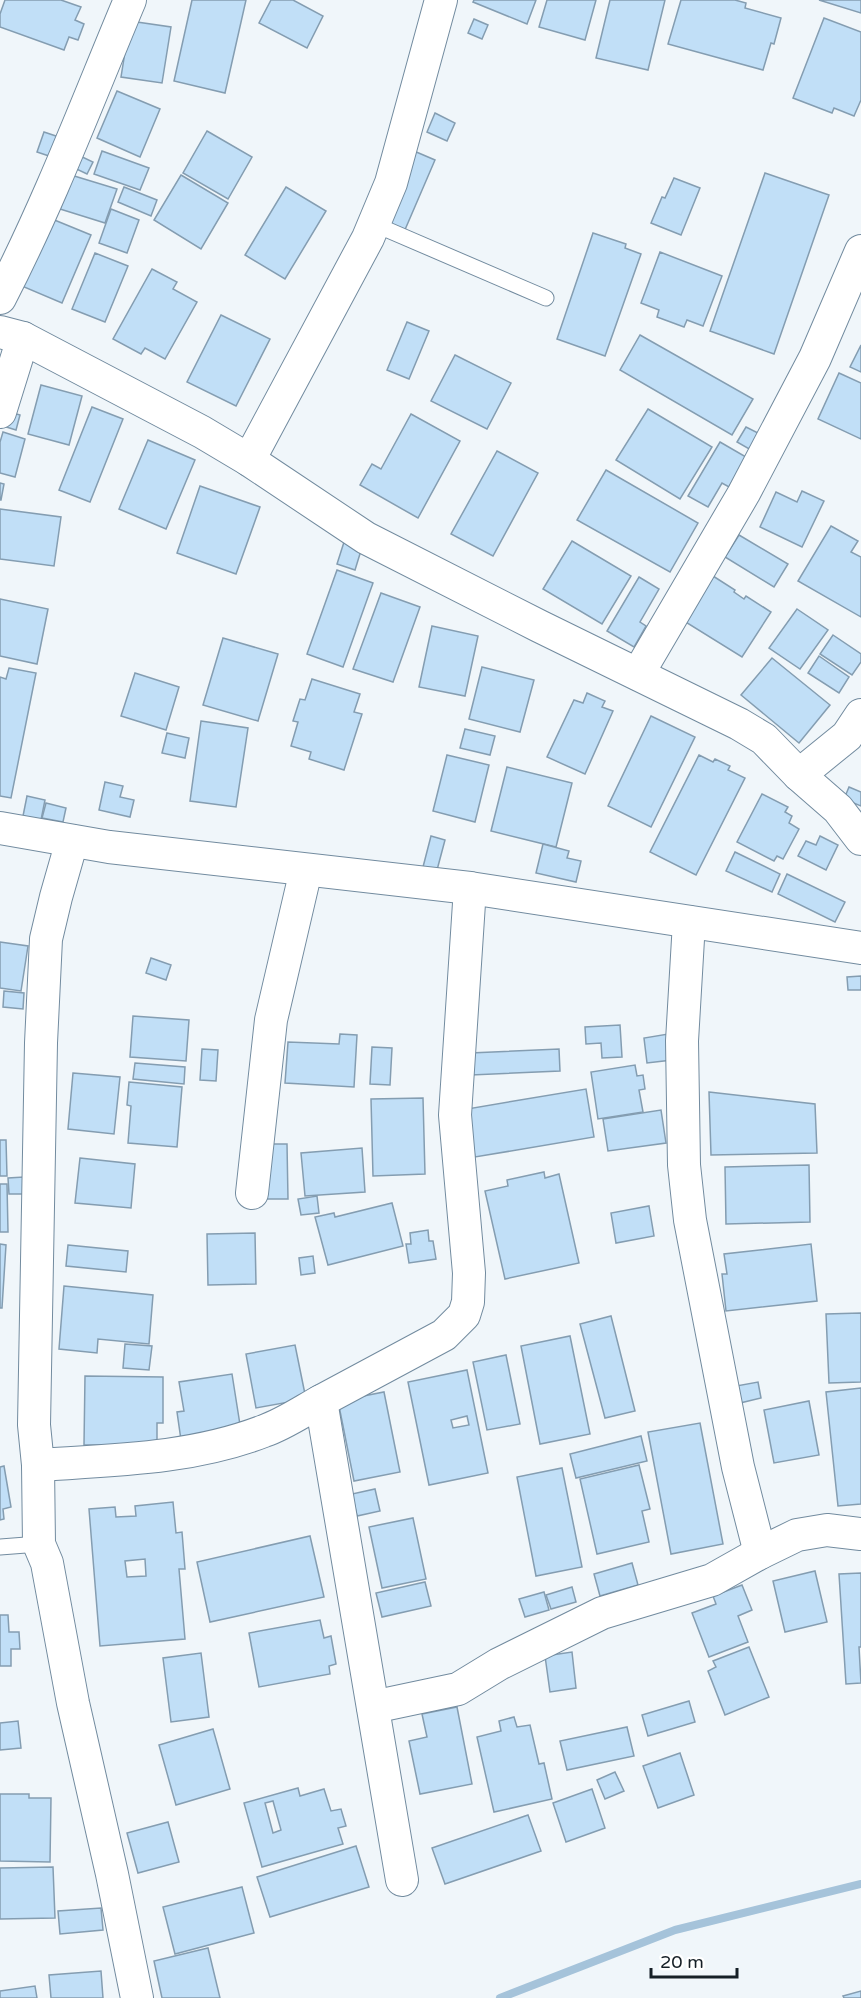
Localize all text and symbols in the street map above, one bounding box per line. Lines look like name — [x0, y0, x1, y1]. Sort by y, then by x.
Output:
scale bar — [651, 1941, 736, 1979]
text: 20 m — [660, 1951, 704, 1973]

